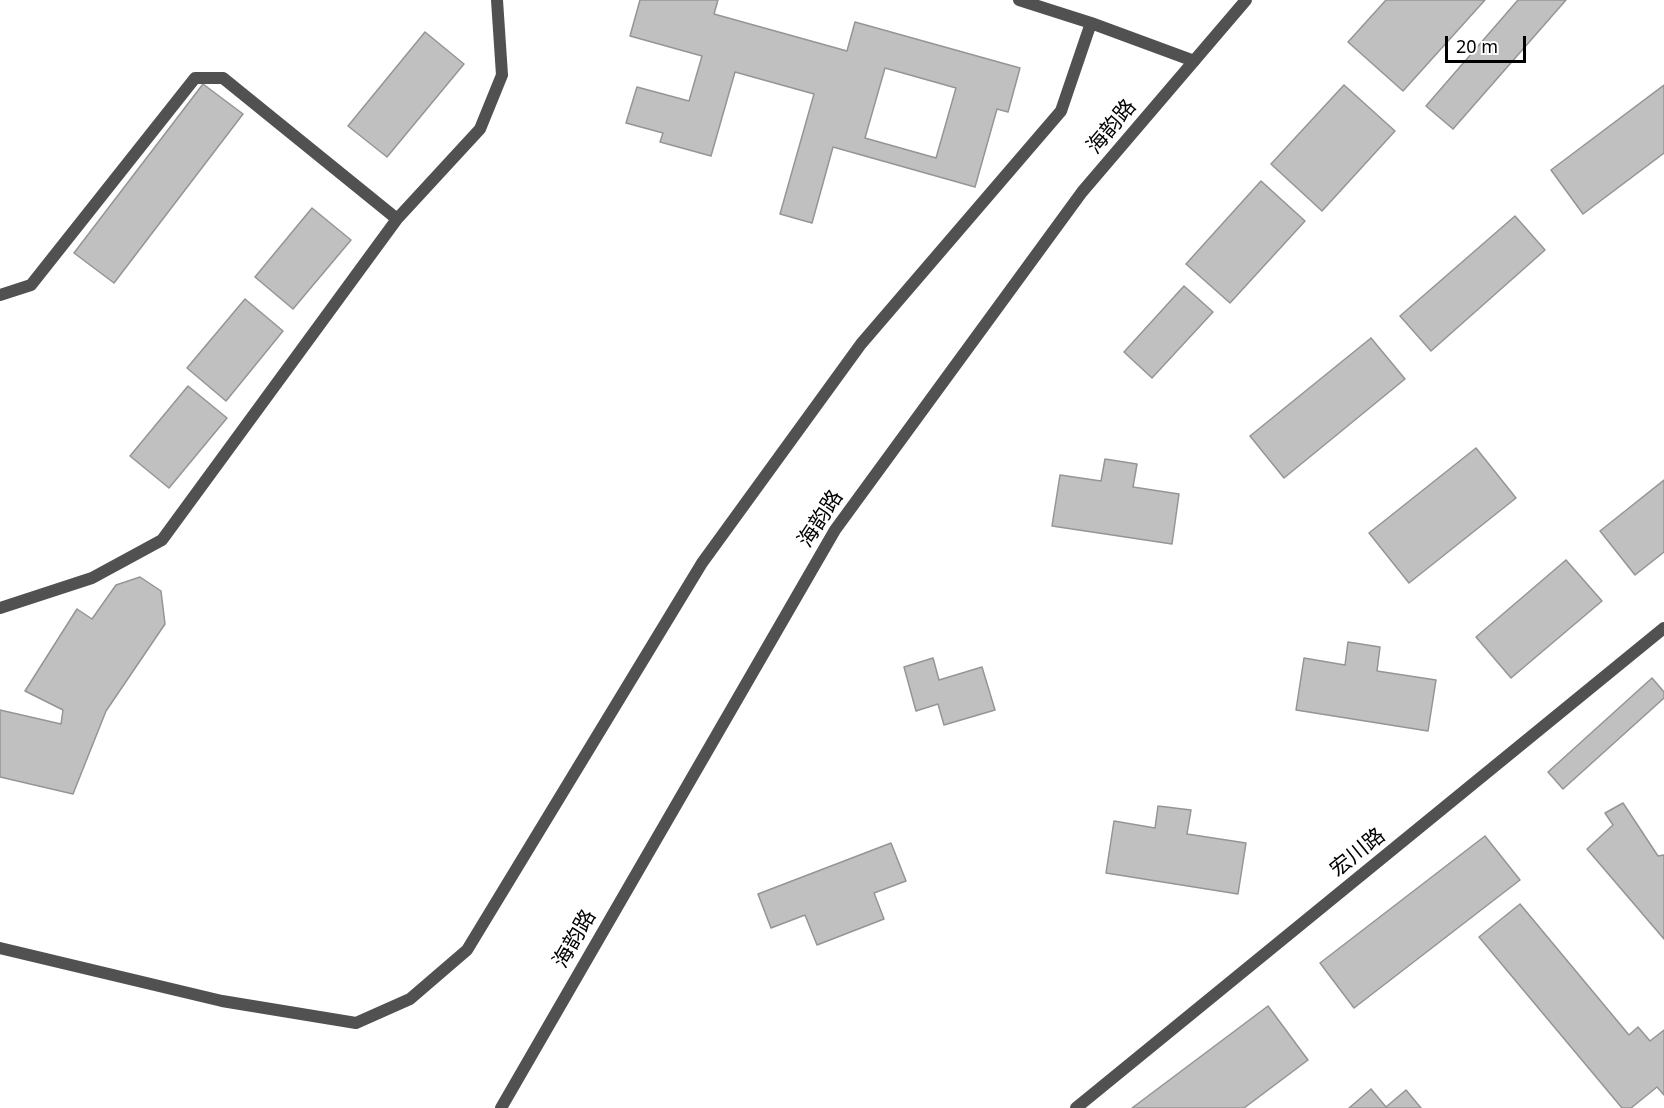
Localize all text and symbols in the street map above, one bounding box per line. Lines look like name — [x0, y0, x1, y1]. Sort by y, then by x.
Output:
scale bar — [1448, 24, 1529, 62]
text: 20 m — [1456, 34, 1498, 58]
street label: 海韵路 — [1082, 95, 1142, 159]
street label: 海韵路 — [793, 486, 849, 552]
street label: 宏川路 — [1326, 823, 1390, 883]
street label: 海韵路 — [548, 905, 602, 973]

